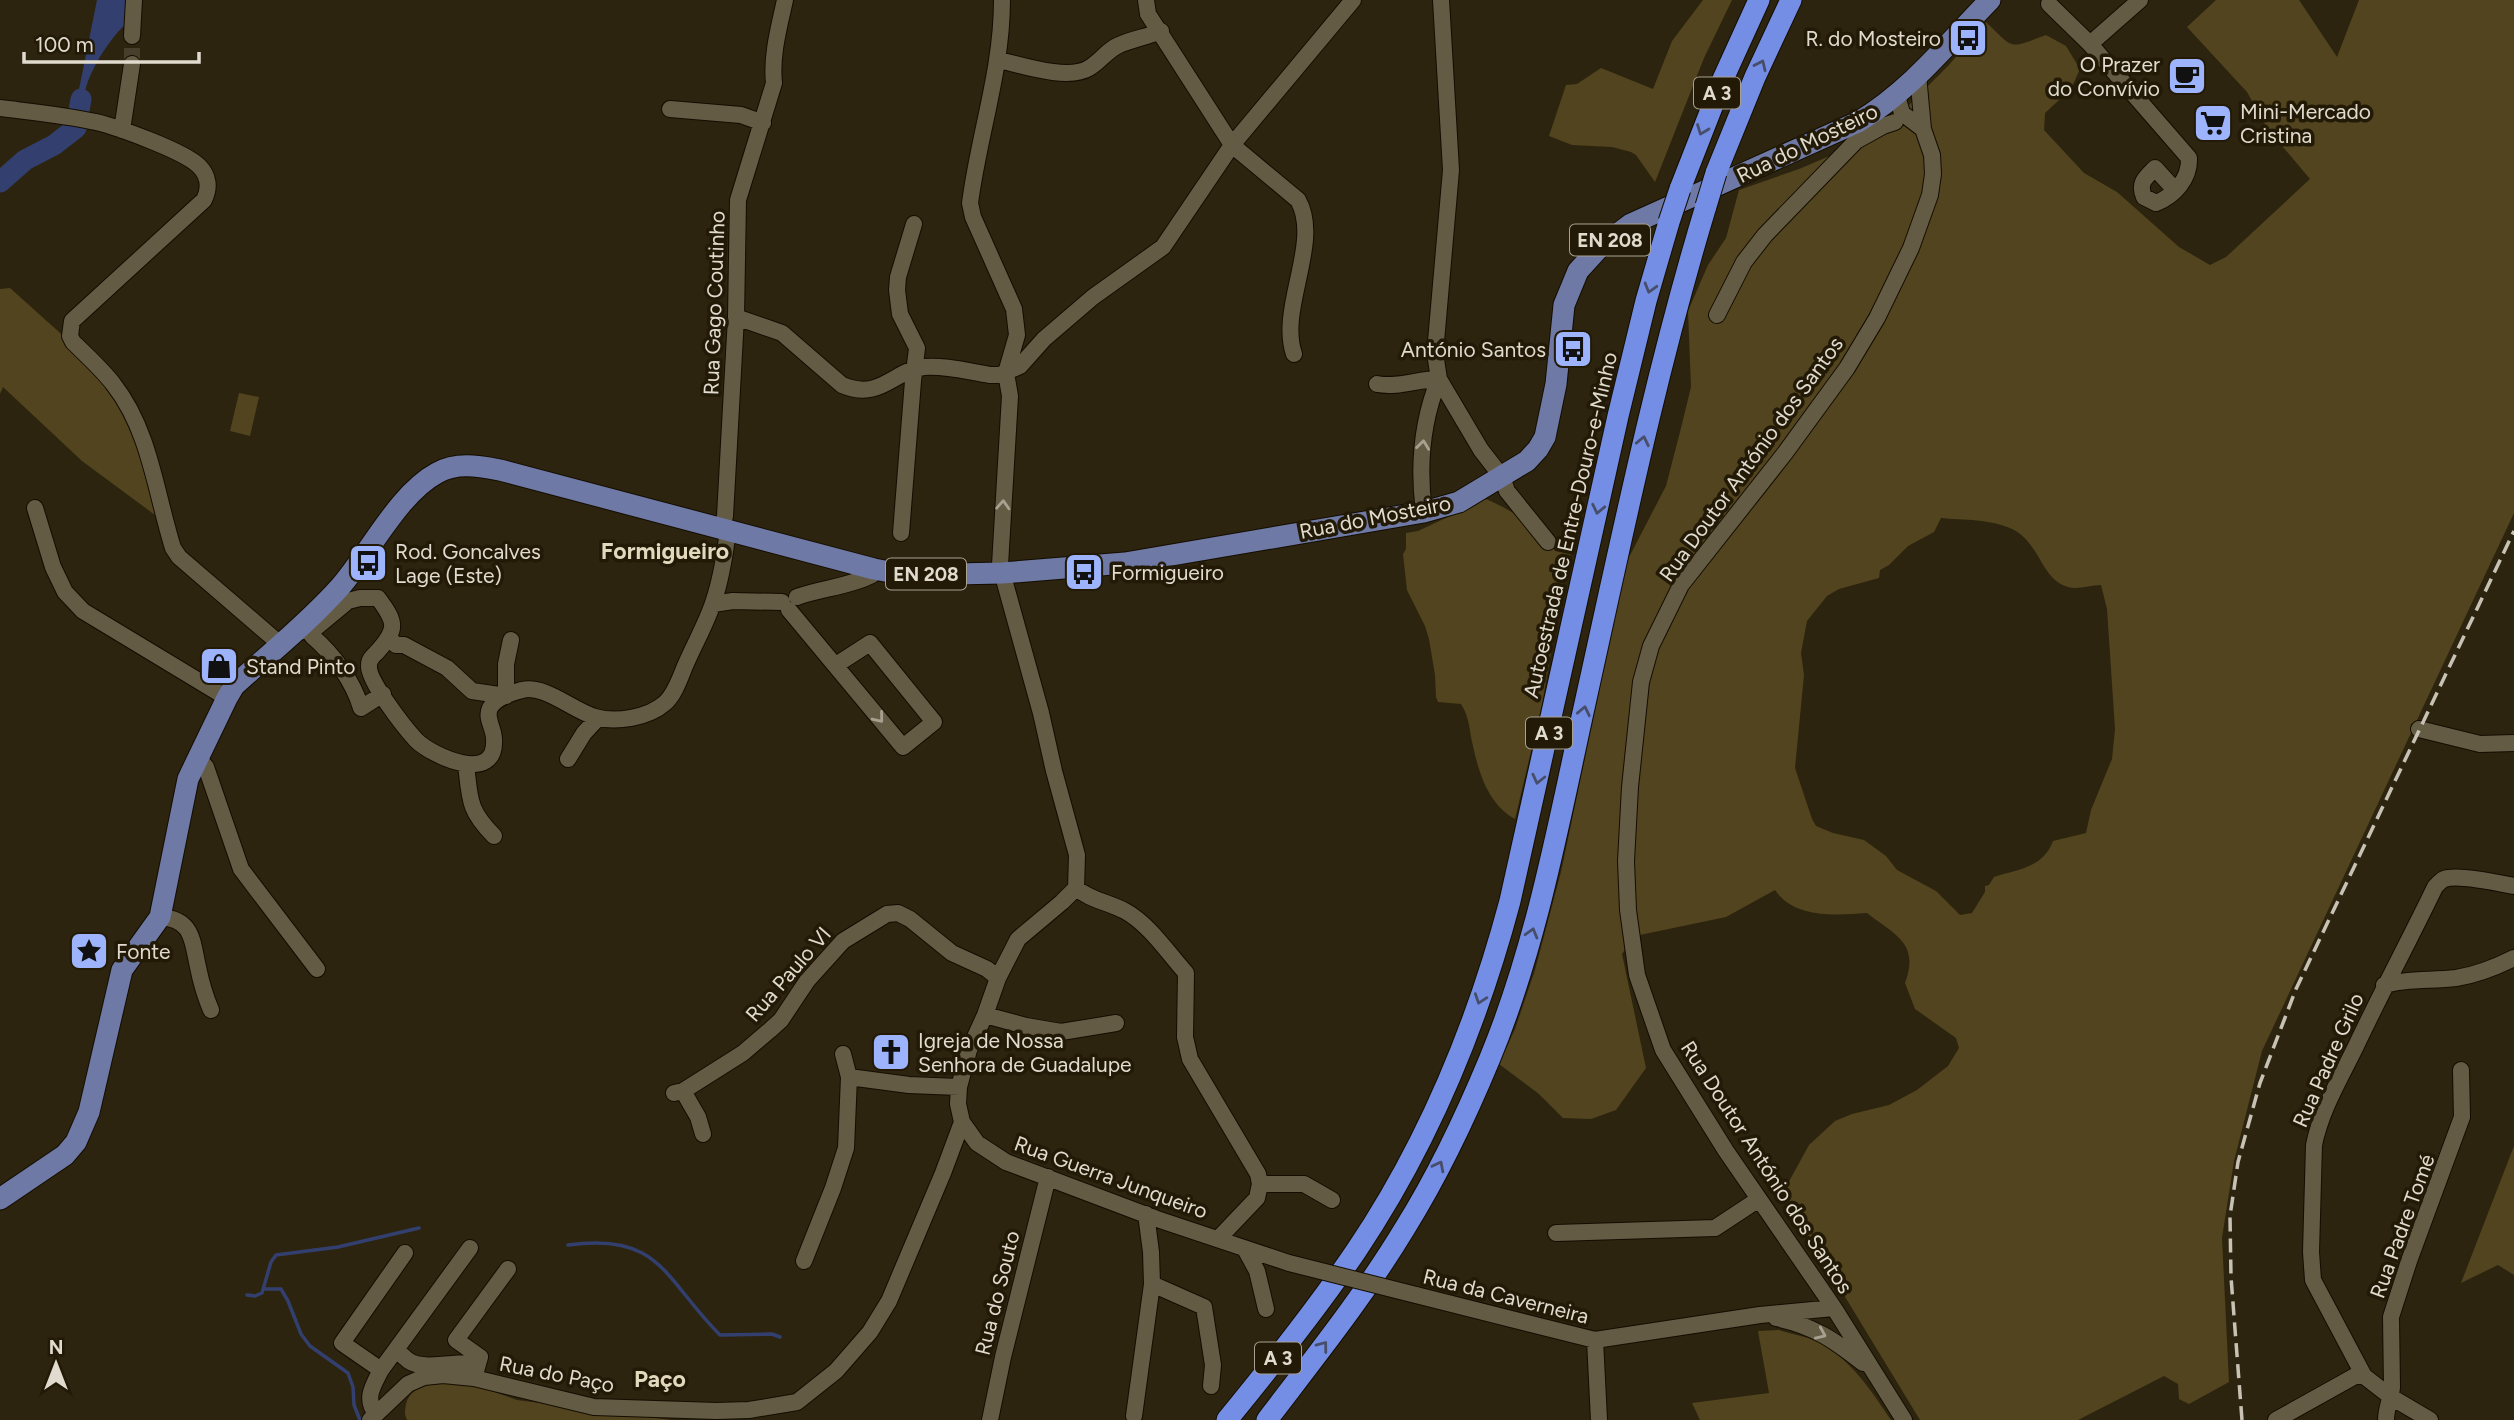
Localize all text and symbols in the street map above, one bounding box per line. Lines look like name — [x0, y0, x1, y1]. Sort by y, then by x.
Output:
bus stop icon: R. do Mosteiro — [1947, 17, 1989, 59]
scale bar — [24, 21, 200, 65]
place label: R. do Mosteiro — [1805, 26, 1941, 51]
text: 100 m — [35, 32, 94, 57]
place label: O Prazer do Convívio — [2048, 52, 2160, 101]
cafe icon: O Prazer do Convívio — [2166, 55, 2208, 97]
one-way arrow — [1752, 59, 1766, 72]
road number: A 3 — [1694, 78, 1740, 108]
street label: Rua do Mosteiro — [1732, 98, 1882, 188]
place label: Mini-Mercado Cristina — [2240, 99, 2371, 148]
supermarket icon: Mini-Mercado Cristina — [2192, 102, 2234, 144]
one-way arrow — [1696, 123, 1710, 135]
street label: Rua Gago Coutinho — [698, 210, 730, 396]
road number: EN 208 — [1570, 224, 1650, 256]
one-way arrow — [1644, 281, 1659, 293]
bus stop icon: António Santos — [1552, 328, 1594, 370]
street label: Rua Doutor António dos Santos — [1654, 332, 1848, 586]
place label: António Santos — [1401, 337, 1546, 362]
street label: Autoestrada de Entre-Douro-e-Minho — [1518, 350, 1622, 700]
one-way arrow — [1635, 435, 1649, 447]
one-way arrow — [1416, 439, 1431, 451]
street label: Rua do Mosteiro — [1297, 490, 1453, 544]
one-way arrow — [995, 499, 1010, 510]
one-way arrow — [1591, 503, 1606, 515]
district label: Formigueiro — [601, 537, 729, 565]
place label: Rod. Goncalves Lage (Este) — [395, 539, 541, 588]
bus stop icon: Rod. Goncalves Lage (Este) — [347, 542, 389, 584]
bus stop icon: Formigueiro — [1063, 551, 1105, 593]
road number: EN 208 — [886, 558, 966, 590]
place label: Formigueiro — [1111, 560, 1224, 585]
shop icon: Stand Pinto — [198, 645, 240, 687]
place label: Stand Pinto — [246, 654, 356, 679]
one-way arrow — [1575, 705, 1590, 717]
one-way arrow — [871, 710, 883, 723]
road number: A 3 — [1526, 718, 1572, 748]
one-way arrow — [1532, 773, 1547, 785]
street label: Rua Paulo VI — [740, 922, 836, 1026]
one-way arrow — [1524, 927, 1538, 939]
place icon: Fonte — [68, 930, 110, 972]
place label: Fonte — [116, 939, 171, 964]
street label: Rua Padre Grilo — [2287, 989, 2369, 1131]
one-way arrow — [1474, 992, 1488, 1004]
place label: Igreja de Nossa Senhora de Guadalupe — [918, 1028, 1132, 1077]
church icon: Igreja de Nossa Senhora de Guadalupe — [870, 1031, 912, 1073]
street label: Rua Doutor António dos Santos — [1676, 1036, 1858, 1298]
street label: Rua Guerra Junqueiro — [1011, 1130, 1211, 1224]
street label: Rua Padre Tomé — [2364, 1151, 2440, 1301]
one-way arrow — [1431, 1161, 1445, 1174]
street label: Rua do Souto — [969, 1228, 1025, 1358]
street label: Rua da Caverneira — [1421, 1263, 1591, 1329]
one-way arrow — [1814, 1326, 1826, 1340]
north arrow — [21, 1329, 91, 1399]
text: N — [49, 1336, 63, 1359]
one-way arrow — [1315, 1341, 1328, 1354]
road number: A 3 — [1255, 1342, 1301, 1374]
street label: Rua do Paço — [497, 1351, 617, 1397]
district label: Paço — [634, 1365, 686, 1393]

